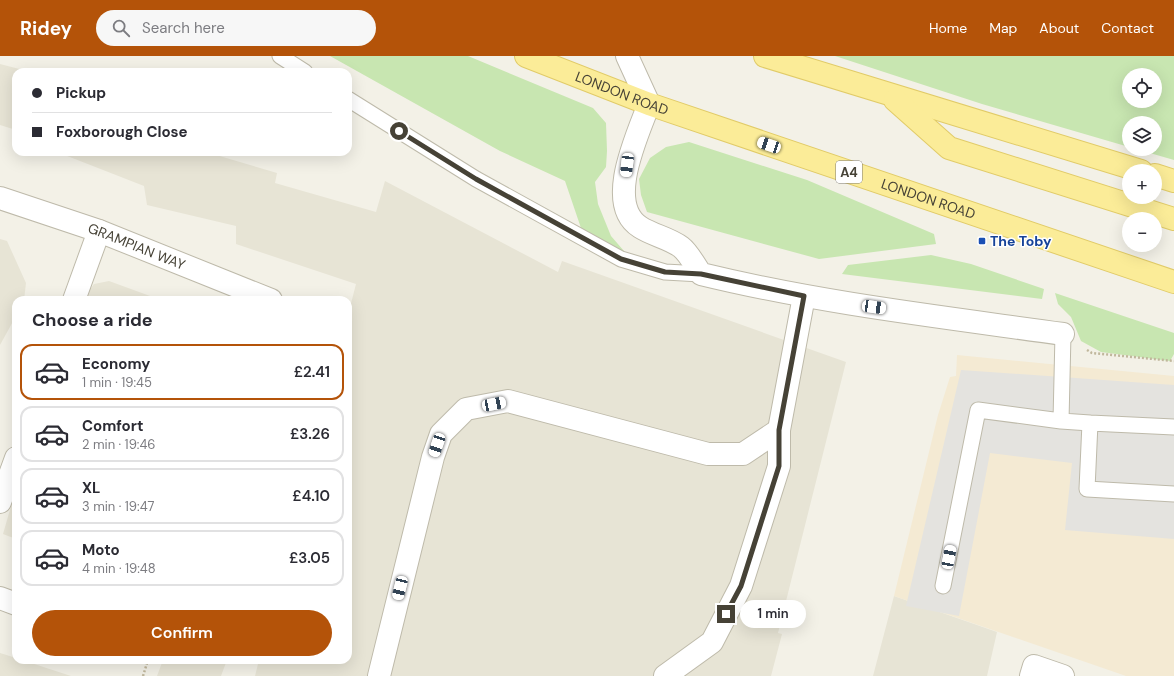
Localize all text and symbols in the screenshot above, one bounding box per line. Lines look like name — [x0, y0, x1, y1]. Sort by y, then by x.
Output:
search box — [96, 10, 376, 46]
text: Ridey — [20, 16, 72, 41]
icon: search — [110, 17, 132, 39]
text: Search here — [142, 18, 225, 38]
text: Home — [929, 19, 967, 37]
text: Map — [989, 19, 1017, 37]
text: About — [1039, 19, 1079, 37]
text: Contact — [1101, 19, 1154, 37]
street label: LONDON ROAD — [573, 67, 671, 119]
map controls — [1122, 68, 1162, 252]
button: locate — [1122, 68, 1162, 108]
text: Pickup — [56, 83, 106, 103]
button: layers — [1122, 116, 1162, 156]
text: Foxborough Close — [56, 122, 188, 142]
route start — [390, 122, 408, 140]
car — [756, 135, 782, 155]
car — [620, 152, 634, 178]
road number: A4 — [836, 161, 862, 183]
button: + — [1122, 164, 1162, 204]
street label: LONDON ROAD — [879, 174, 978, 223]
button: − — [1122, 212, 1162, 252]
street label: GRAMPIAN WAY — [86, 219, 188, 274]
place label: The Toby — [990, 232, 1052, 250]
marker: The Toby — [977, 236, 987, 246]
car — [861, 299, 887, 315]
text: Choose a ride — [32, 308, 153, 332]
icon: car — [34, 354, 70, 390]
text: Economy — [82, 354, 150, 374]
text: £2.41 — [294, 362, 330, 382]
text: 1 min · 19:45 — [82, 374, 152, 391]
car — [481, 396, 507, 412]
icon: car — [34, 416, 70, 452]
text: Comfort — [82, 416, 143, 436]
text: £3.26 — [290, 424, 330, 444]
car — [427, 432, 447, 458]
text: 2 min · 19:46 — [82, 436, 156, 453]
icon: car — [34, 478, 70, 514]
text: XL — [82, 478, 100, 498]
text: £4.10 — [292, 486, 330, 506]
text: 3 min · 19:47 — [82, 498, 154, 515]
icon: car — [34, 540, 70, 576]
text: Moto — [82, 540, 120, 560]
car — [941, 544, 957, 570]
text: £3.05 — [289, 548, 330, 568]
text: 4 min · 19:48 — [82, 560, 156, 577]
car — [391, 575, 409, 601]
callout: 1 min — [740, 600, 806, 628]
route end — [717, 605, 735, 623]
text: 1 min — [757, 605, 789, 622]
button: Confirm — [32, 610, 332, 656]

